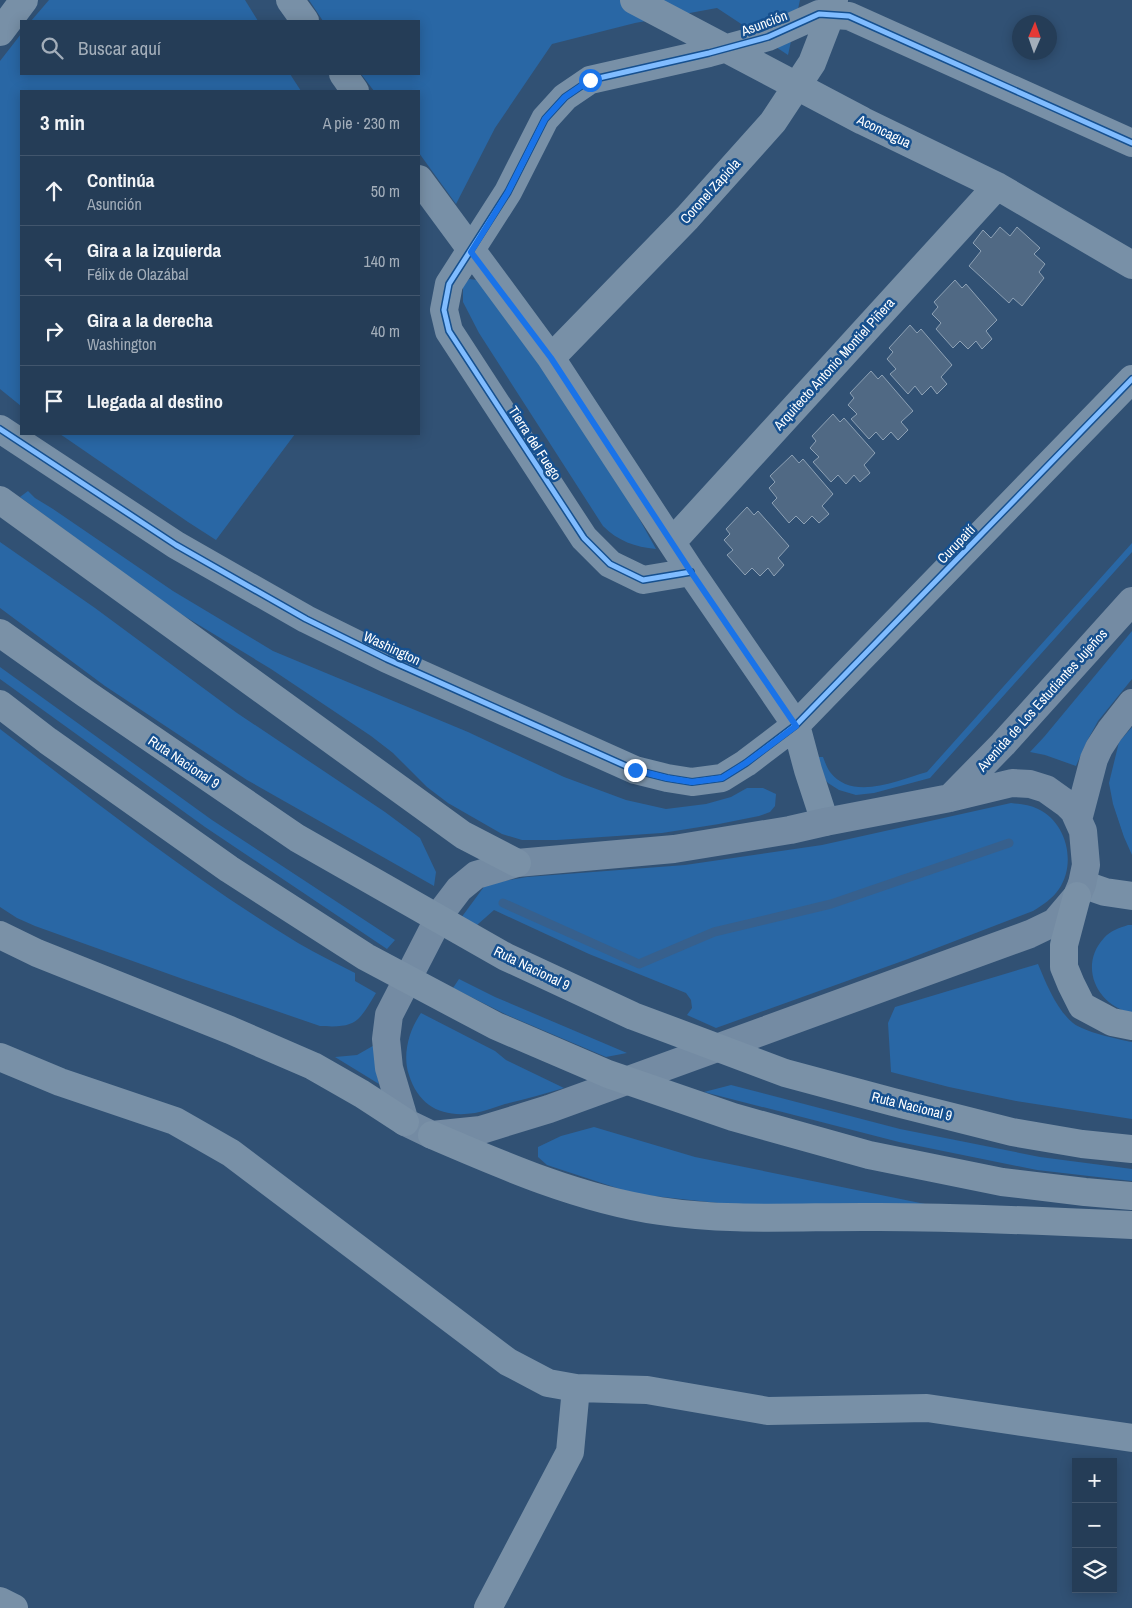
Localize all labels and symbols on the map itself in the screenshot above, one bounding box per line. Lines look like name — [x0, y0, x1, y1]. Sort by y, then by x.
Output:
street label: Asunción — [737, 6, 790, 40]
north arrow — [1012, 15, 1057, 60]
route start — [579, 69, 602, 92]
street label: Aconcagua — [853, 110, 914, 152]
street label: Coronel Zapiola — [676, 154, 744, 227]
street label: Arquitecto Antonio Montiel Piñera — [769, 293, 899, 435]
street label: Tierra del Fuego — [504, 403, 566, 483]
street label: Curupaití — [933, 520, 979, 567]
street label: Avenida de Los Estudiantes Jujeños — [972, 625, 1111, 776]
street label: Washington — [361, 627, 423, 669]
street label: Ruta Nacional 9 — [145, 732, 223, 792]
route end — [624, 759, 647, 782]
street label: Ruta Nacional 9 — [491, 942, 573, 994]
street label: Ruta Nacional 9 — [870, 1087, 954, 1125]

